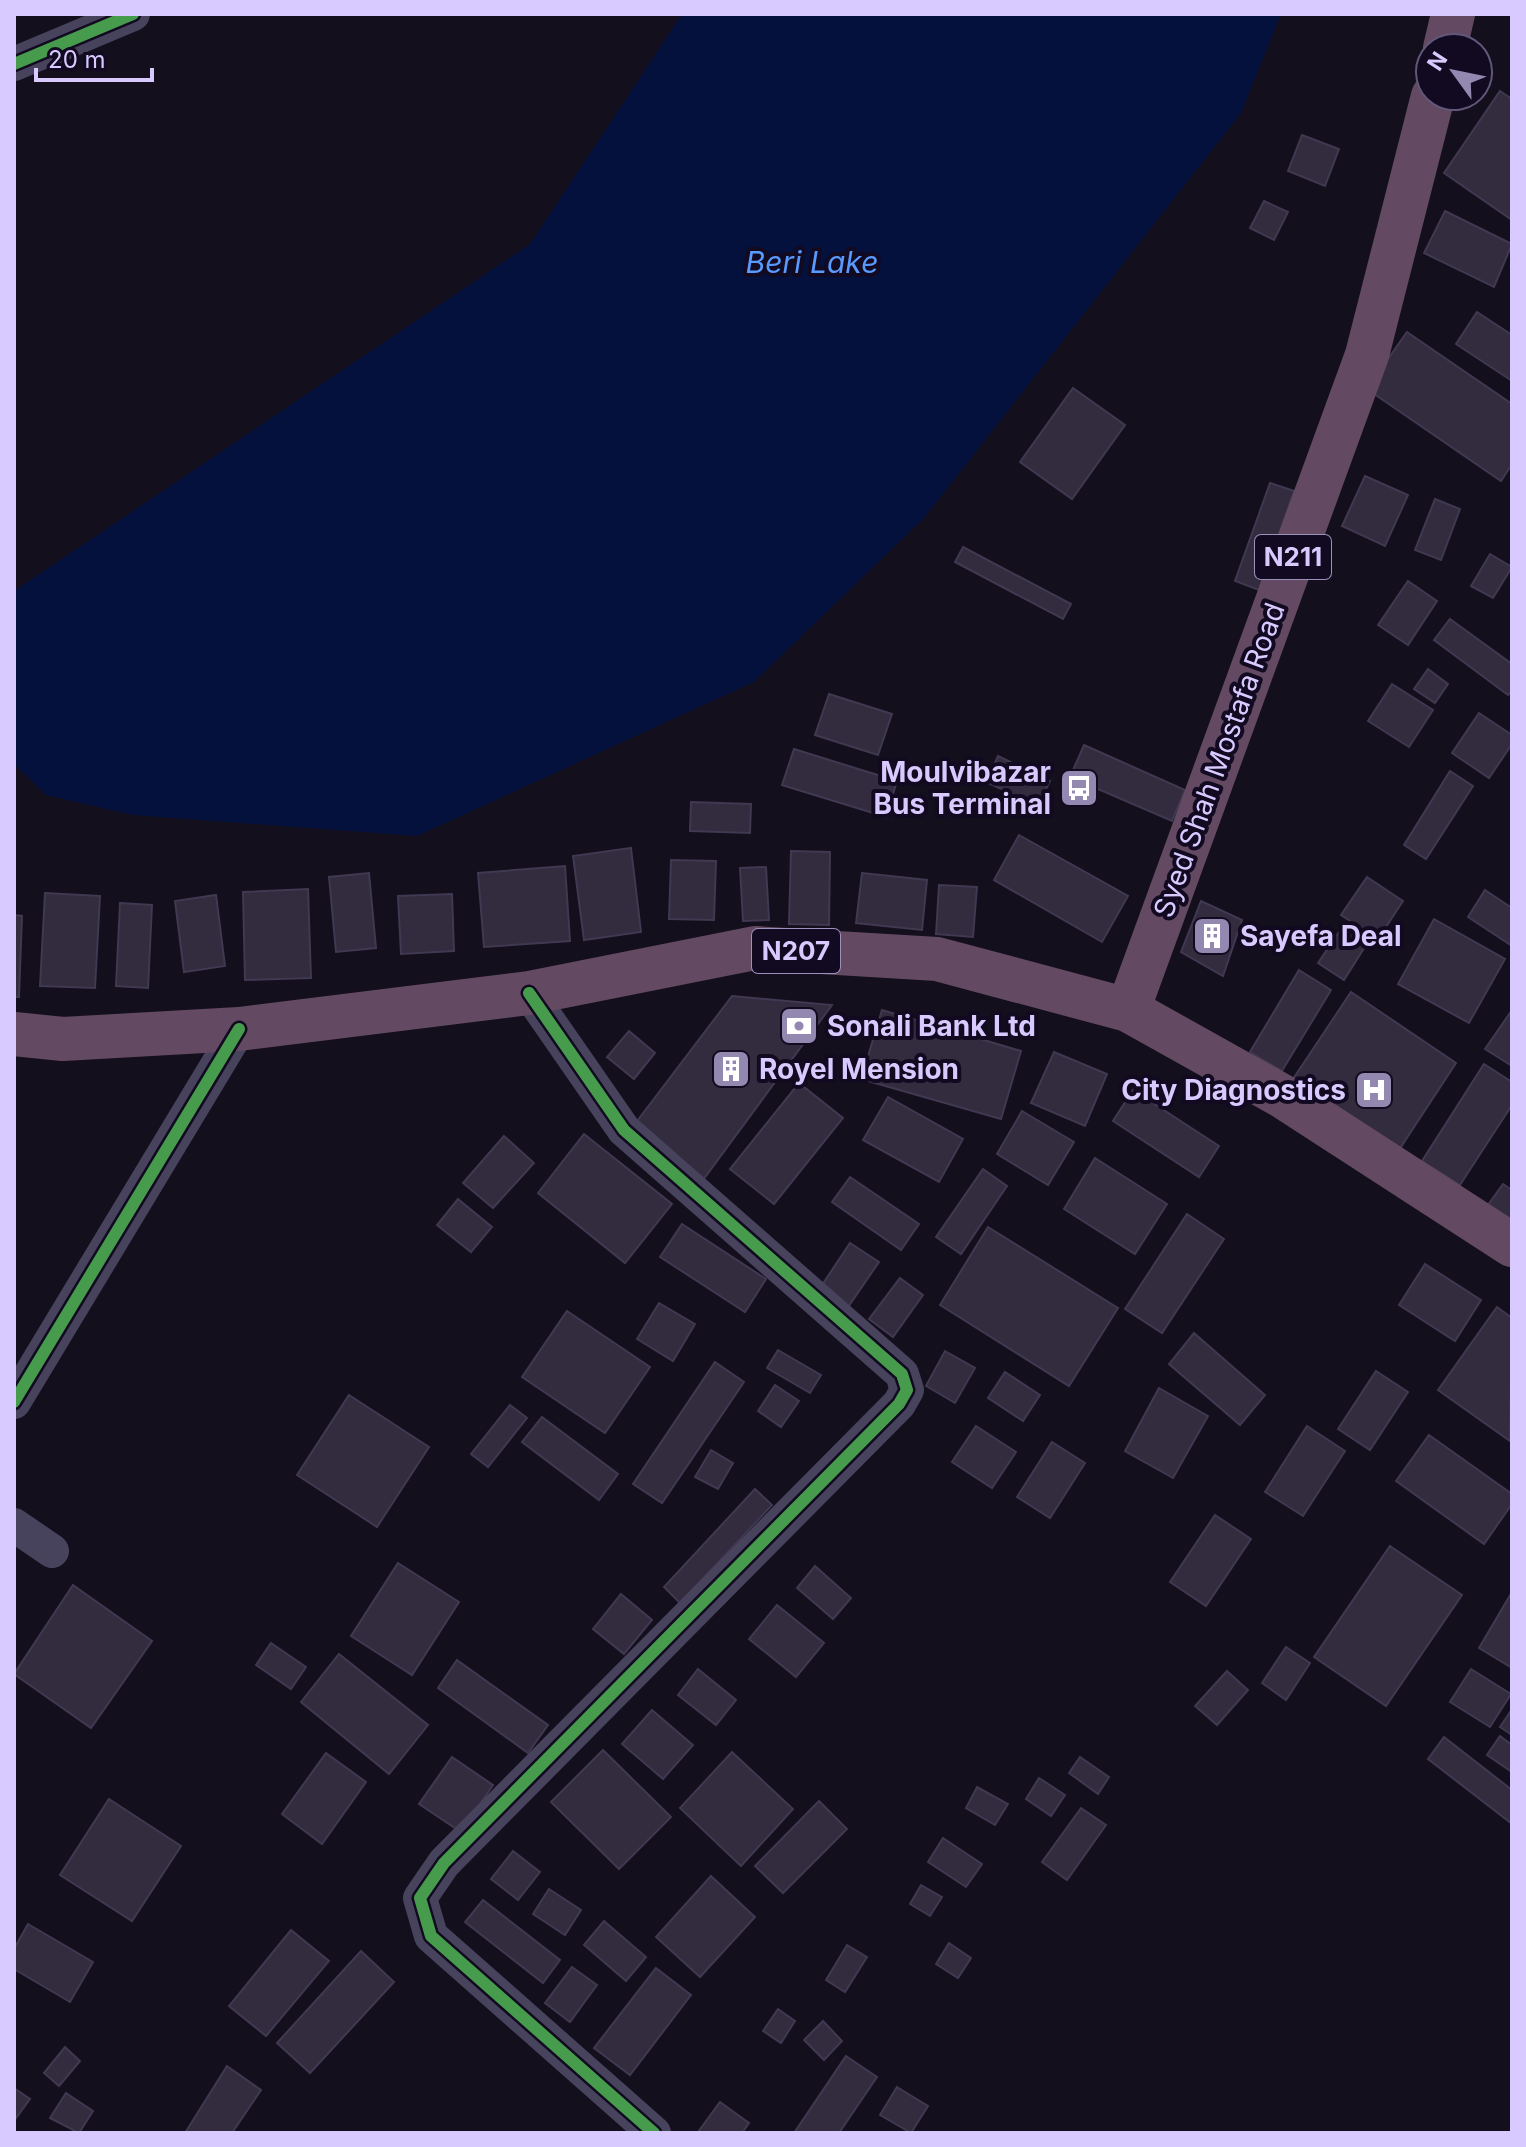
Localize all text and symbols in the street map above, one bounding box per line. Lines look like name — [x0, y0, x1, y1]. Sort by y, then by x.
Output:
scale bar — [36, 32, 152, 82]
north arrow — [1414, 32, 1494, 112]
text: 20 m — [48, 45, 106, 74]
text: N — [1422, 47, 1453, 75]
water label: Beri Lake — [746, 244, 878, 280]
road number: N211 — [1255, 535, 1331, 579]
street label: Syed Shah Mostafa Road — [1146, 598, 1292, 922]
place label: Moulvibazar Bus Terminal — [874, 755, 1051, 821]
bus stop icon: Moulvibazar Bus Terminal — [1058, 767, 1100, 809]
building icon: Sayefa Deal — [1191, 915, 1233, 957]
place label: Sayefa Deal — [1240, 919, 1402, 953]
road number: N207 — [752, 929, 840, 973]
bank icon: Sonali Bank Ltd — [778, 1005, 820, 1047]
place label: Sonali Bank Ltd — [827, 1009, 1036, 1043]
building icon: Royel Mension — [710, 1048, 752, 1090]
place label: Royel Mension — [759, 1052, 959, 1086]
hospital icon: City Diagnostics — [1353, 1069, 1395, 1111]
place label: City Diagnostics — [1121, 1073, 1346, 1107]

